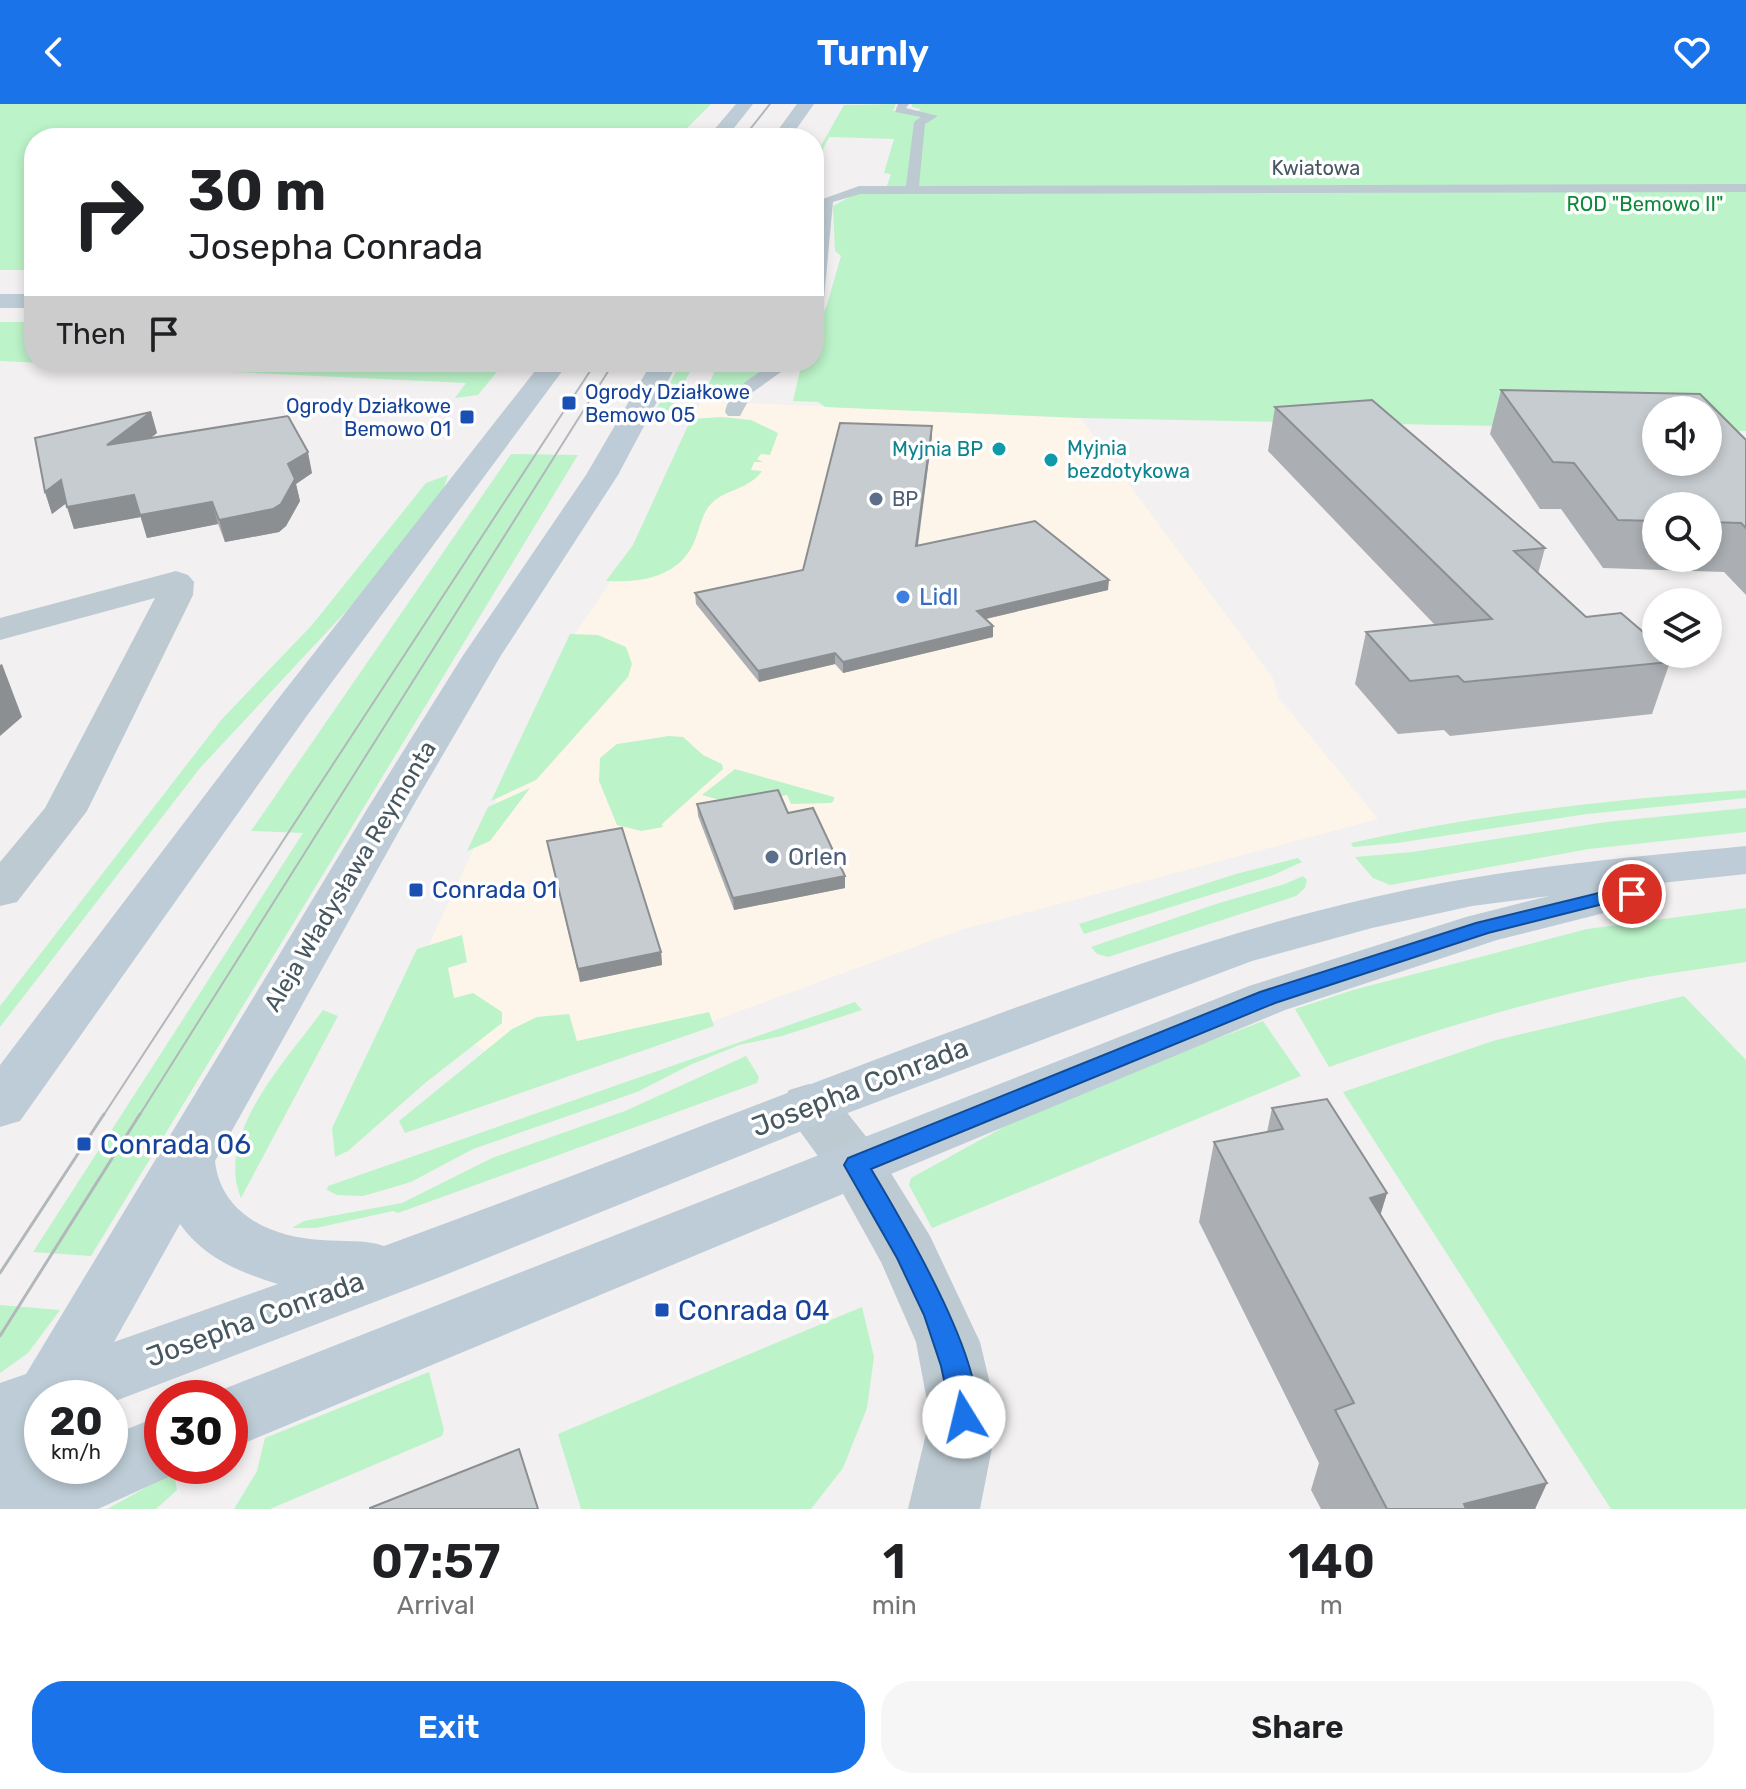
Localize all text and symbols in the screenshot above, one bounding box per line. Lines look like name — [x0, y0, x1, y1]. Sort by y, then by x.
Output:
icon: back — [32, 30, 76, 74]
icon: heart — [1670, 30, 1714, 74]
text: Turnly — [817, 31, 929, 74]
street label: Kwiatowa — [1272, 156, 1360, 180]
text: 30 m — [188, 158, 326, 224]
icon: right — [56, 160, 160, 264]
park label: ROD "Bemowo II" — [1567, 192, 1723, 216]
text: Josepha Conrada — [188, 225, 483, 268]
icon: arrive — [142, 312, 186, 356]
text: Then — [56, 316, 126, 352]
place label: Ogrody Działkowe Bemowo 05 — [585, 380, 750, 427]
place label: Ogrody Działkowe Bemowo 01 — [286, 394, 451, 441]
marker: Ogrody Działkowe Bemowo 05 — [560, 394, 578, 412]
map controls — [1642, 396, 1722, 668]
button: sound — [1642, 396, 1722, 476]
marker: Ogrody Działkowe Bemowo 01 — [458, 408, 476, 426]
place label: Myjnia bezdotykowa — [1067, 436, 1190, 483]
place label: Myjnia BP — [892, 437, 983, 461]
marker: Myjnia BP — [990, 440, 1008, 458]
marker: Myjnia bezdotykowa — [1042, 451, 1060, 469]
place label: BP — [892, 487, 918, 511]
marker: BP — [867, 490, 885, 508]
button: search — [1642, 492, 1722, 572]
place label: Lidl — [919, 583, 958, 611]
marker: Lidl — [894, 588, 912, 606]
button: layers — [1642, 588, 1722, 668]
street label: Aleja Władysława Reymonta — [258, 736, 442, 1016]
place label: Orlen — [788, 843, 847, 871]
marker: Orlen — [763, 848, 781, 866]
pin — [1598, 860, 1666, 928]
icon: arrive — [1610, 872, 1654, 916]
place label: Conrada 01 — [432, 876, 557, 904]
marker: Conrada 01 — [407, 881, 425, 899]
street label: Josepha Conrada — [747, 1030, 973, 1144]
place label: Conrada 06 — [100, 1128, 251, 1161]
marker: Conrada 06 — [75, 1135, 93, 1153]
street label: Josepha Conrada — [142, 1264, 368, 1374]
place label: Conrada 04 — [678, 1294, 830, 1327]
marker: Conrada 04 — [653, 1301, 671, 1319]
position arrow — [922, 1375, 1006, 1459]
speed limit sign: 30 — [144, 1380, 248, 1484]
text: 20 — [49, 1398, 103, 1445]
text: km/h — [51, 1440, 101, 1464]
text: 07:57 — [371, 1533, 501, 1590]
text: 1 — [883, 1533, 906, 1590]
text: 140 — [1288, 1533, 1375, 1590]
text: Arrival — [397, 1590, 475, 1621]
text: min — [872, 1590, 917, 1621]
text: m — [1320, 1590, 1343, 1621]
button: Exit — [32, 1681, 865, 1773]
button: Share — [881, 1681, 1714, 1773]

